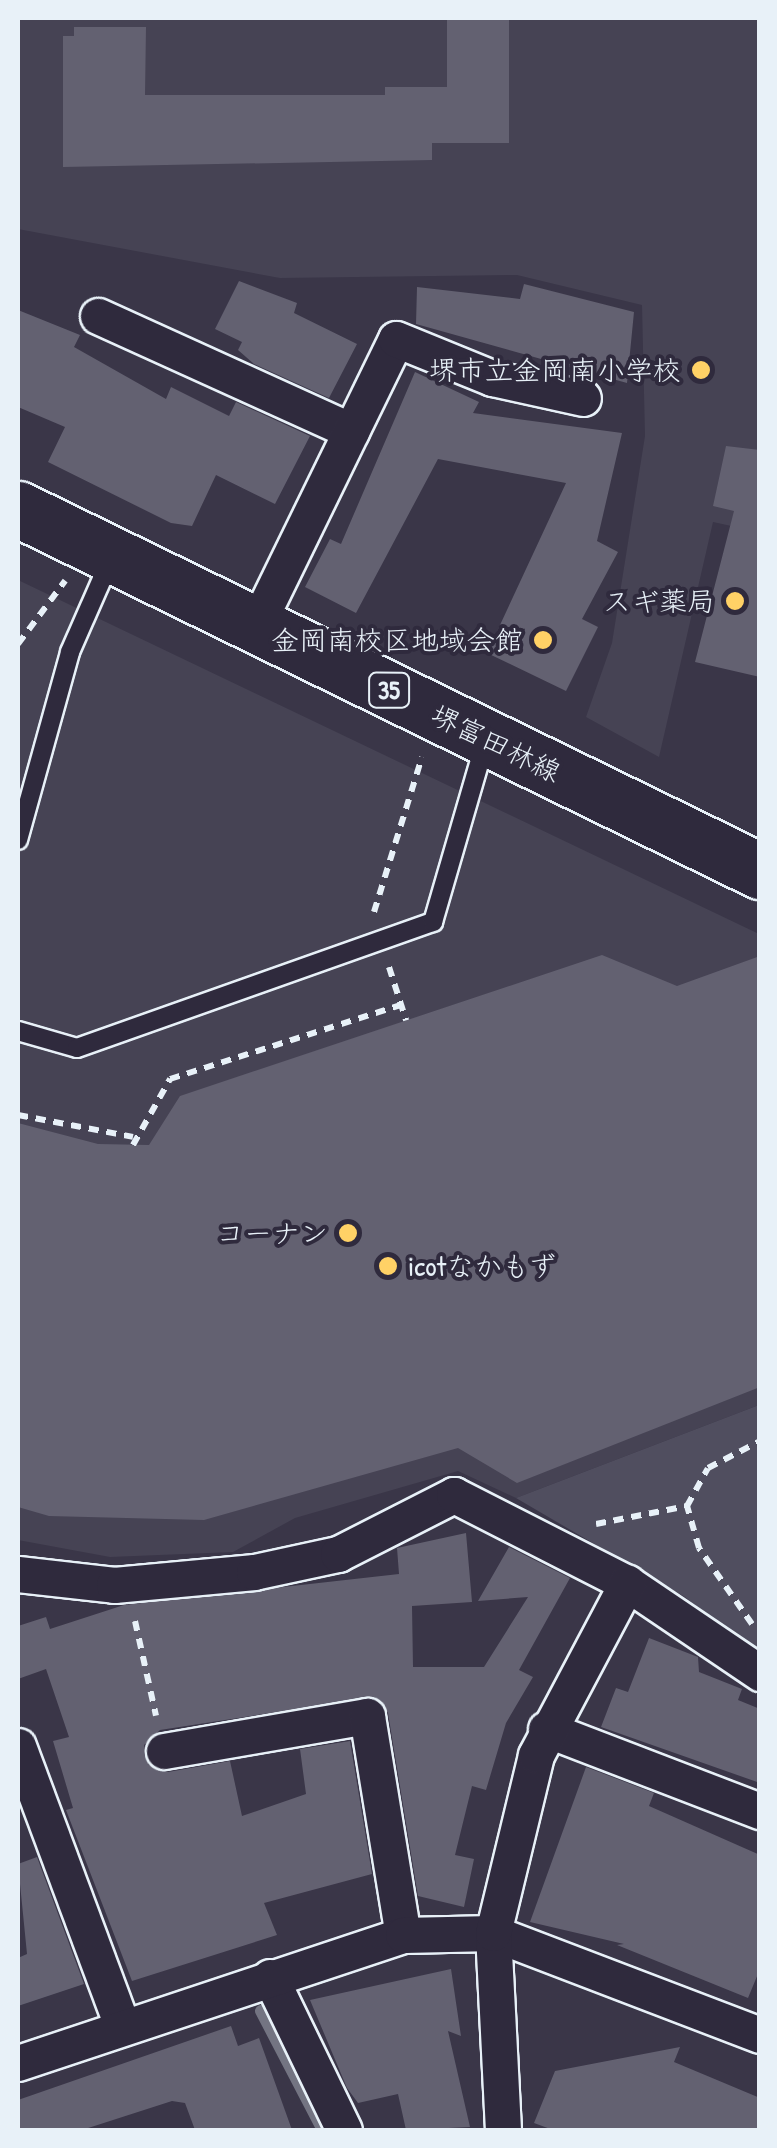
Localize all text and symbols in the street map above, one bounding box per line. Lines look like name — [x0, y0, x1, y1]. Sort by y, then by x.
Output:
place label: 堺市立金岡南小学校 — [429, 353, 681, 387]
marker: 堺市立金岡南小学校 — [690, 359, 712, 381]
place label: スギ薬局 — [603, 584, 715, 618]
marker: スギ薬局 — [724, 590, 746, 612]
place label: 金岡南校区地域会館 — [271, 623, 523, 657]
marker: 金岡南校区地域会館 — [532, 629, 554, 651]
road number: 35 — [366, 670, 412, 710]
street label: 堺富田林線 — [426, 697, 566, 789]
place label: コーナン — [216, 1216, 328, 1250]
marker: コーナン — [337, 1222, 359, 1244]
place label: icotなかもず — [408, 1249, 558, 1283]
marker: icotなかもず — [377, 1255, 399, 1277]

